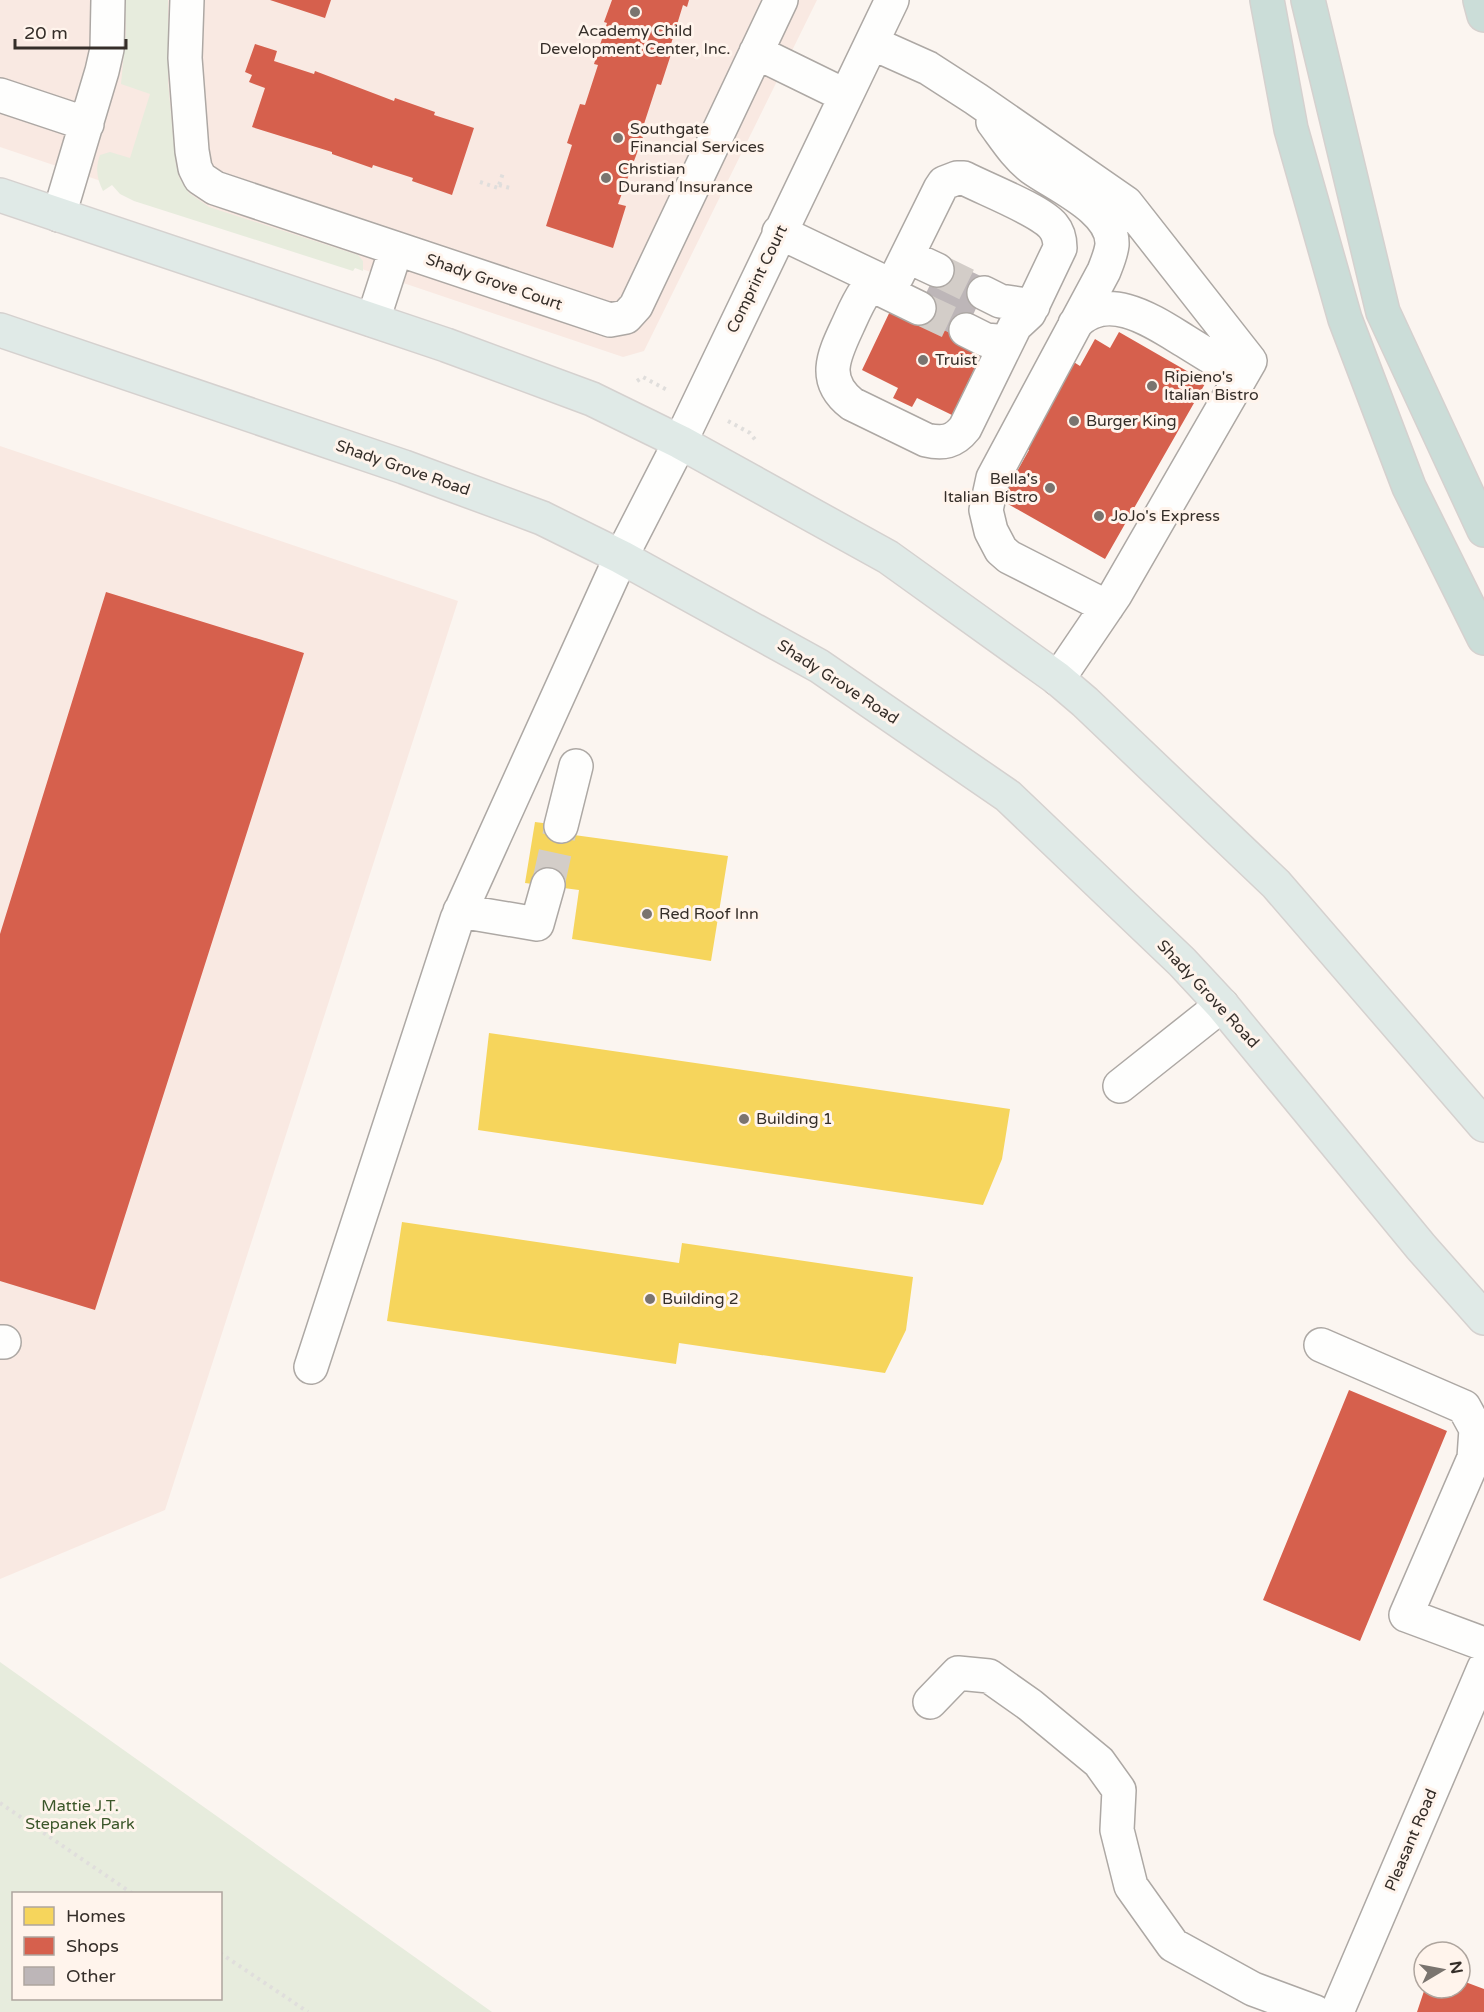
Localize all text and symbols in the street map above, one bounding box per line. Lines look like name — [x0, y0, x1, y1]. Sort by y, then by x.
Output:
marker: Academy Child Development Center, Inc. — [628, 5, 642, 19]
scale bar — [15, 12, 126, 50]
place label: Academy Child Development Center, Inc. — [540, 21, 730, 59]
text: 20 m — [24, 22, 68, 44]
place label: Southgate Financial Services — [630, 119, 764, 157]
marker: Southgate Financial Services — [611, 131, 625, 145]
place label: Christian Durand Insurance — [618, 159, 753, 197]
marker: Christian Durand Insurance — [599, 171, 613, 185]
street label: Comprint Court — [722, 222, 792, 336]
street label: Shady Grove Court — [423, 249, 565, 315]
place label: Truist — [935, 350, 977, 370]
marker: Truist — [916, 353, 930, 367]
place label: Ripieno's Italian Bistro — [1164, 367, 1259, 405]
marker: Ripieno's Italian Bistro — [1145, 379, 1159, 393]
place label: Burger King — [1086, 411, 1177, 431]
marker: Burger King — [1067, 414, 1081, 428]
street label: Shady Grove Road — [333, 436, 473, 500]
place label: Bella's Italian Bistro — [943, 469, 1038, 507]
marker: Bella's Italian Bistro — [1043, 481, 1057, 495]
place label: JoJo's Express — [1111, 506, 1220, 526]
marker: JoJo's Express — [1092, 509, 1106, 523]
street label: Shady Grove Road — [774, 635, 902, 729]
place label: Red Roof Inn — [659, 904, 759, 924]
marker: Red Roof Inn — [640, 907, 654, 921]
street label: Shady Grove Road — [1153, 936, 1263, 1052]
place label: Building 1 — [756, 1109, 833, 1129]
marker: Building 1 — [737, 1112, 751, 1126]
place label: Building 2 — [662, 1289, 739, 1309]
marker: Building 2 — [643, 1292, 657, 1306]
street label: Pleasant Road — [1380, 1786, 1442, 1894]
park label: Mattie J.T. Stepanek Park — [25, 1796, 135, 1834]
legend — [12, 1892, 222, 2000]
text: Homes — [66, 1905, 126, 1927]
text: Shops — [66, 1935, 119, 1957]
north arrow — [1412, 1940, 1472, 2000]
text: N — [1445, 1960, 1467, 1976]
text: Other — [66, 1965, 116, 1987]

